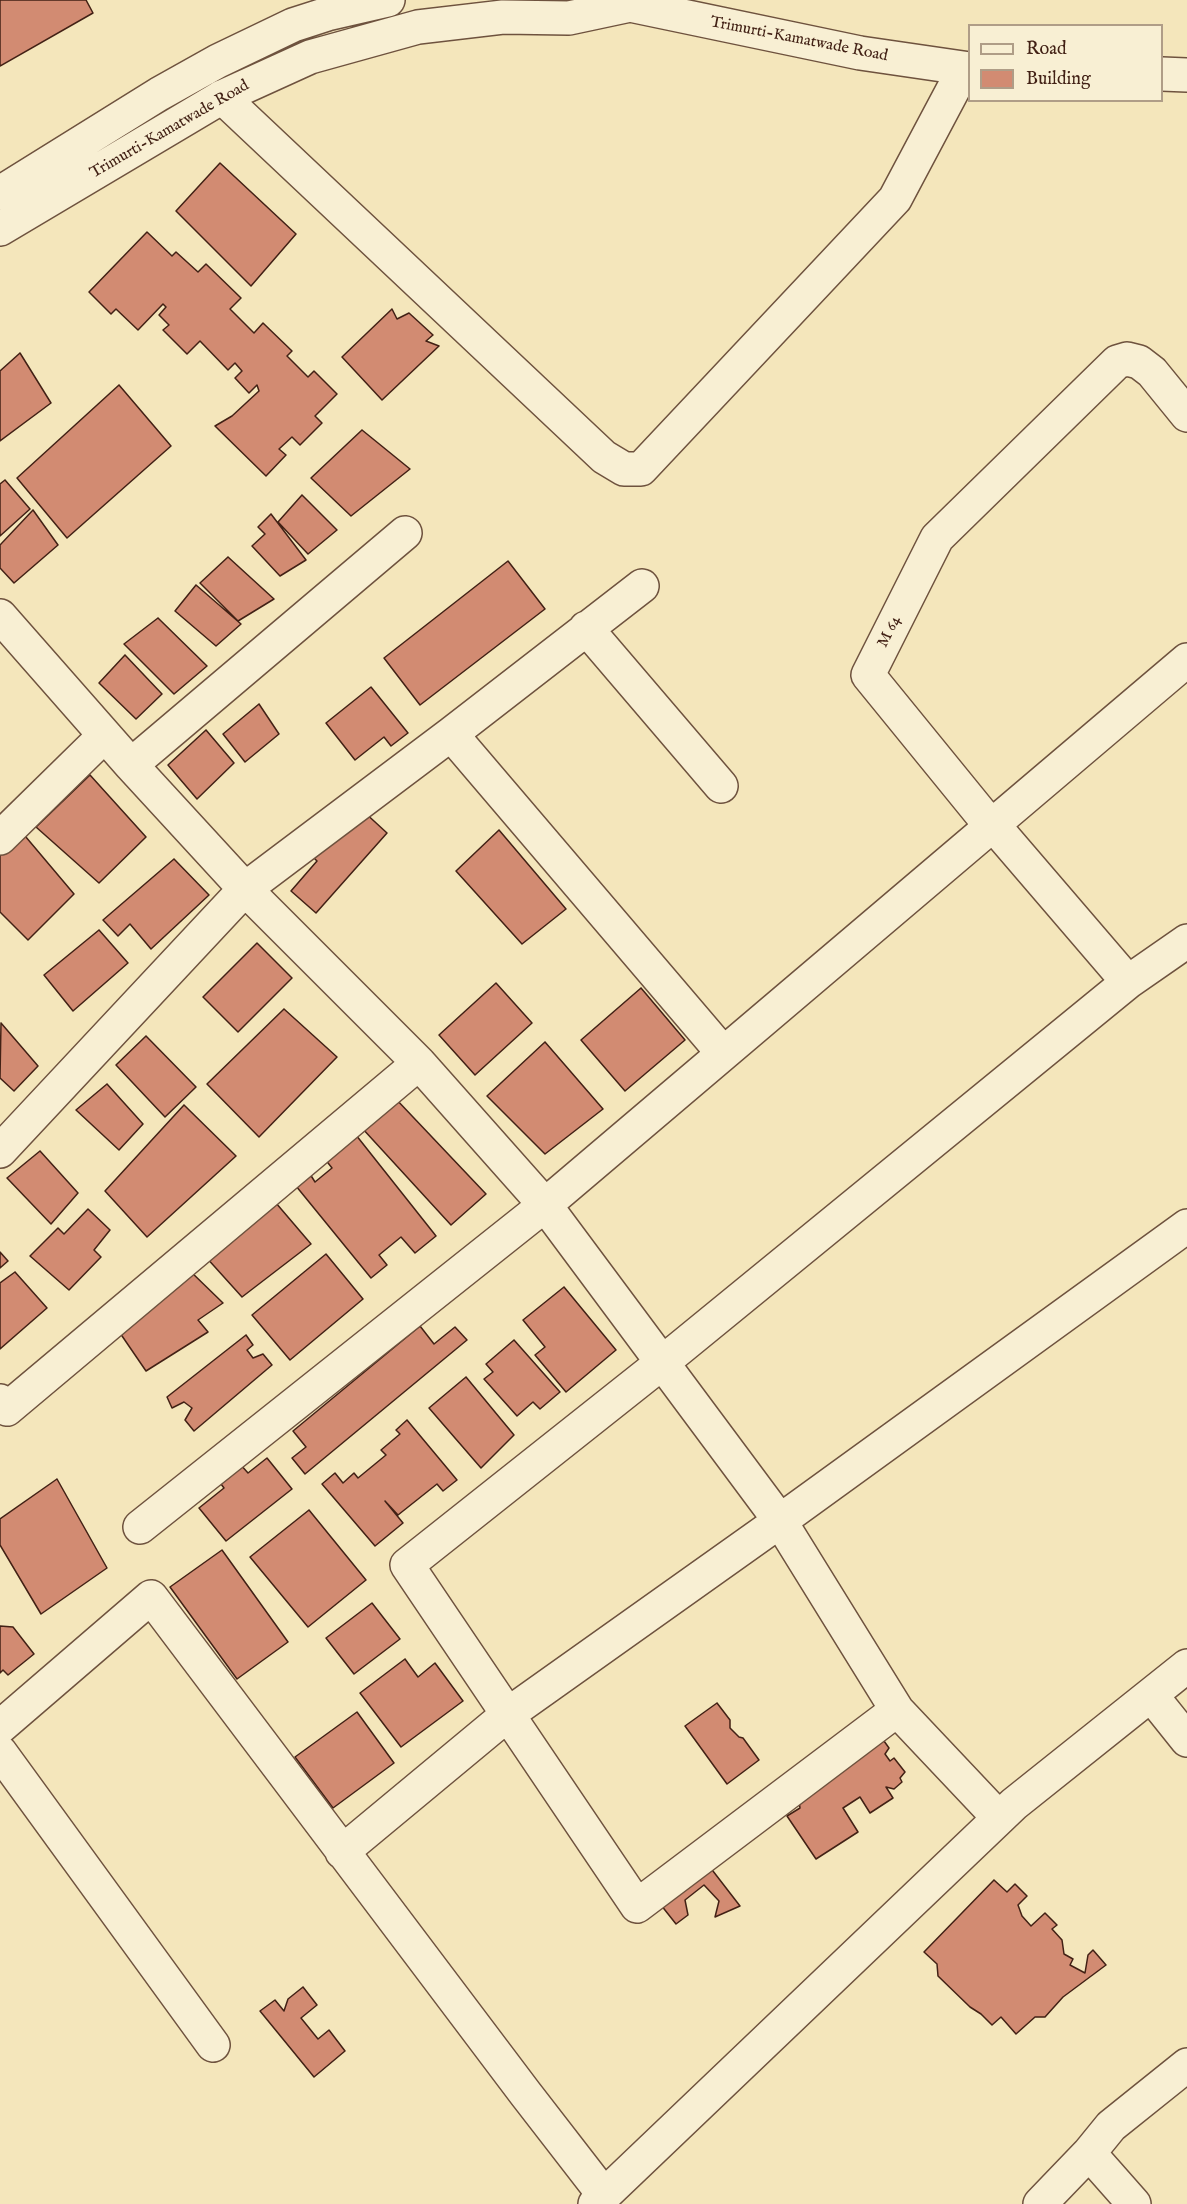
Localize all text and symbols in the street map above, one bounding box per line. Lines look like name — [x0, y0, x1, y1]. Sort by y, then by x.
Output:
street label: Trimurti-Kamatwade Road — [709, 13, 889, 67]
legend — [968, 24, 1163, 102]
text: Road — [1026, 38, 1067, 61]
text: Building — [1026, 68, 1091, 91]
street label: Trimurti-Kamatwade Road — [87, 77, 253, 183]
street label: M 64 — [874, 613, 906, 651]

